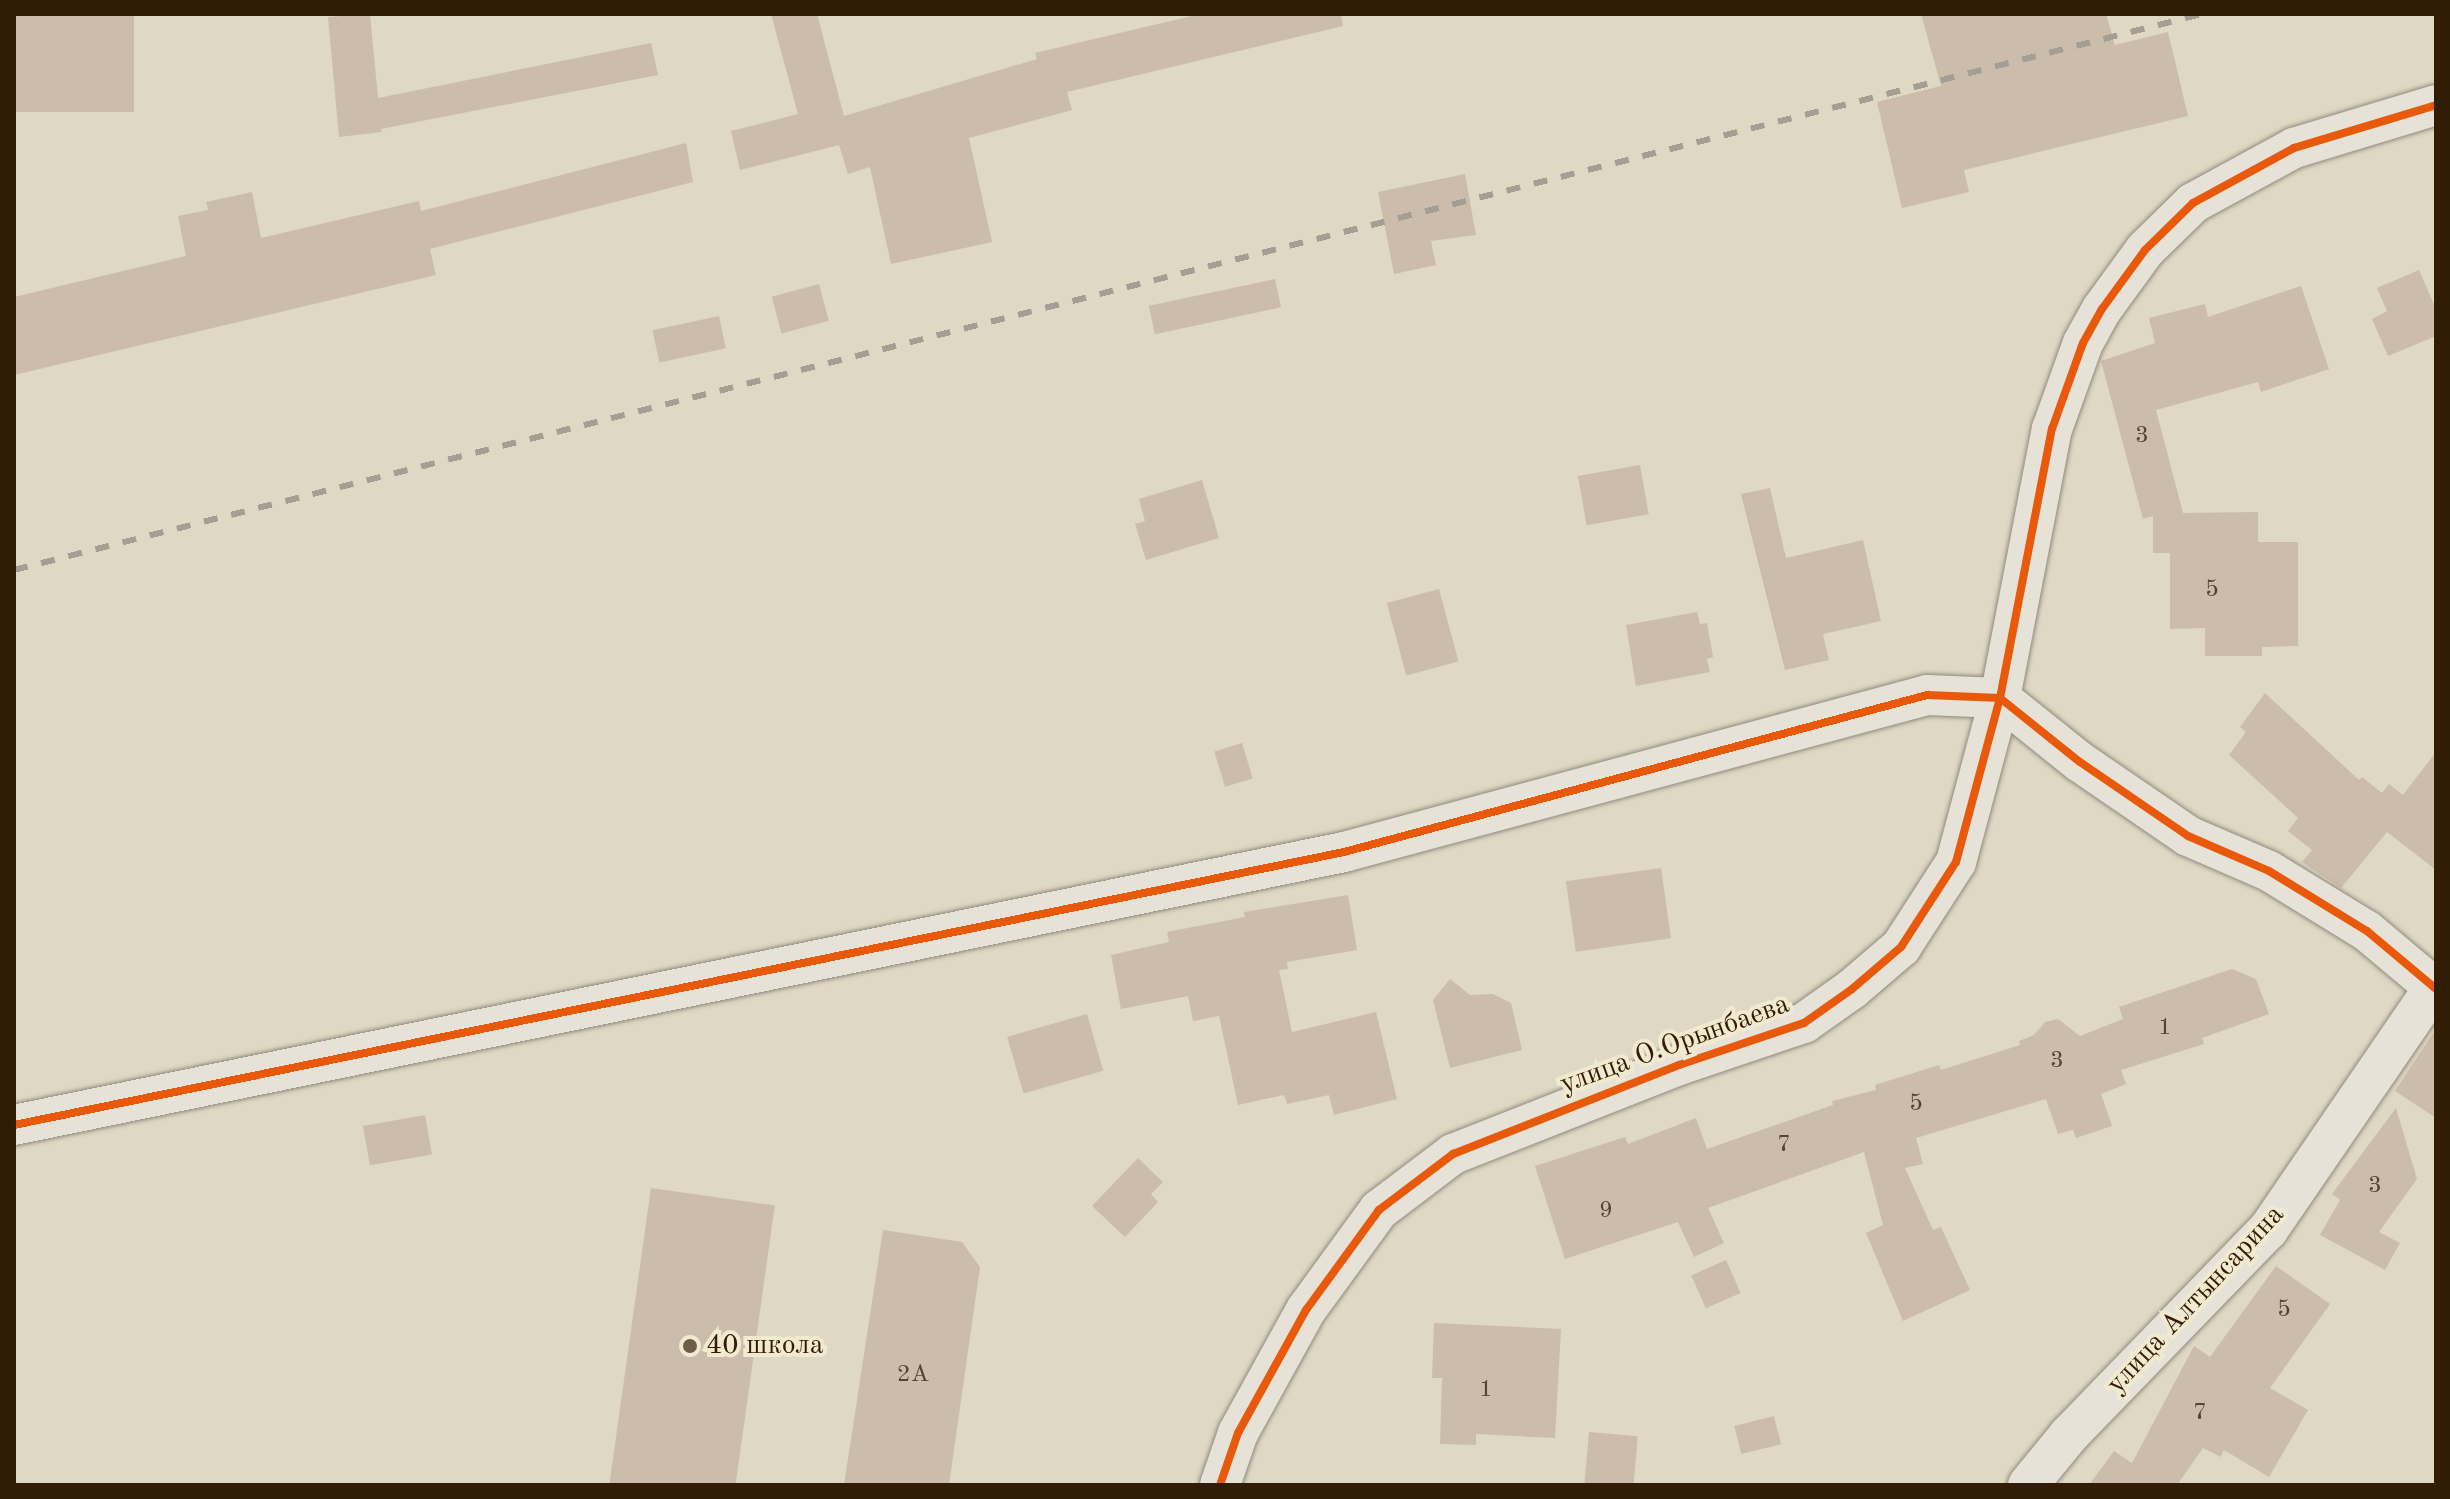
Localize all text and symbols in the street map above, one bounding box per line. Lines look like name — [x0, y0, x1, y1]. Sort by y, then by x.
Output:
house number: 3 — [2135, 423, 2149, 451]
house number: 5 — [2205, 577, 2219, 605]
street label: улица О.Орынбаева — [1556, 988, 1794, 1102]
house number: 1 — [2158, 1015, 2172, 1043]
house number: 3 — [2050, 1048, 2064, 1076]
house number: 5 — [1909, 1091, 1923, 1119]
house number: 7 — [1777, 1132, 1791, 1160]
house number: 3 — [2368, 1173, 2382, 1201]
house number: 9 — [1599, 1198, 1613, 1226]
street label: улица Алтынсарина — [2100, 1199, 2292, 1401]
house number: 5 — [2277, 1297, 2291, 1325]
place label: 40 школа — [706, 1329, 824, 1363]
marker: 40 школа — [681, 1337, 699, 1355]
house number: 2А — [897, 1362, 929, 1390]
house number: 1 — [1479, 1377, 1493, 1405]
house number: 7 — [2193, 1400, 2207, 1428]

